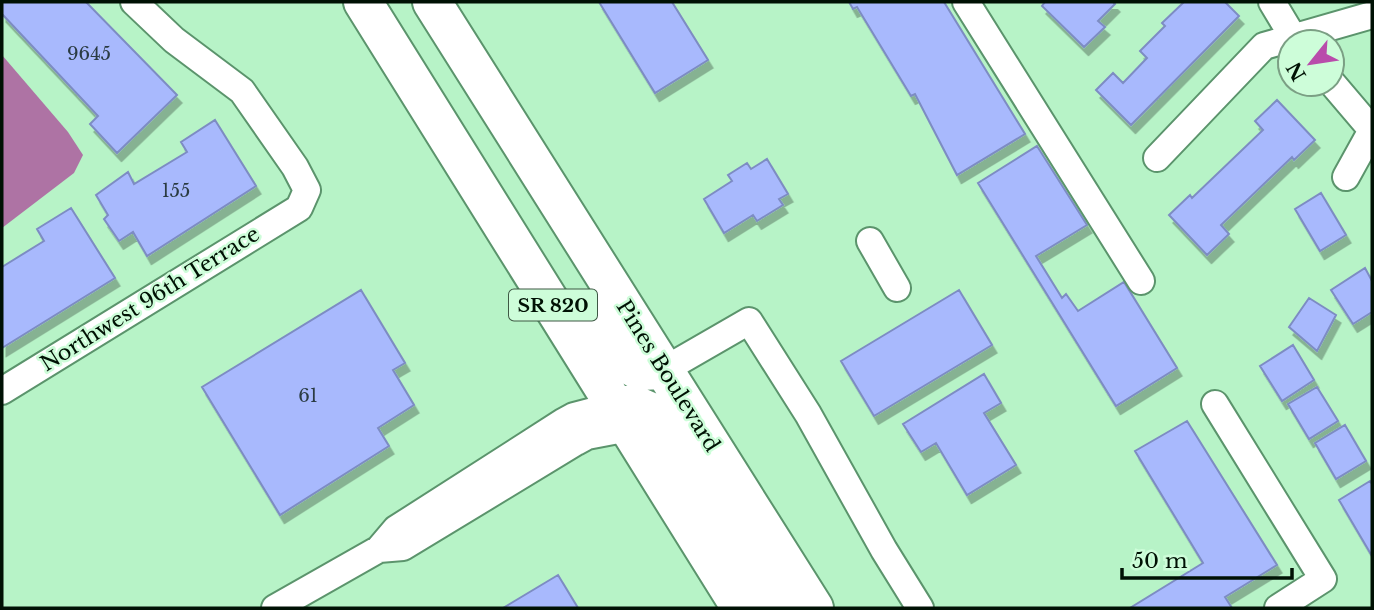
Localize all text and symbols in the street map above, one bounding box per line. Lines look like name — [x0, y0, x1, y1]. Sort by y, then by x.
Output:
north arrow — [1276, 28, 1346, 98]
house number: 9645 — [67, 43, 111, 65]
text: N — [1282, 58, 1311, 85]
house number: 155 — [162, 180, 190, 202]
street label: Northwest 96th Terrace — [36, 221, 264, 377]
road number: SR 820 — [509, 290, 597, 320]
street label: Pines Boulevard — [611, 295, 725, 457]
house number: 61 — [298, 385, 318, 407]
scale bar — [1122, 536, 1292, 580]
text: 50 m — [1132, 548, 1188, 574]

